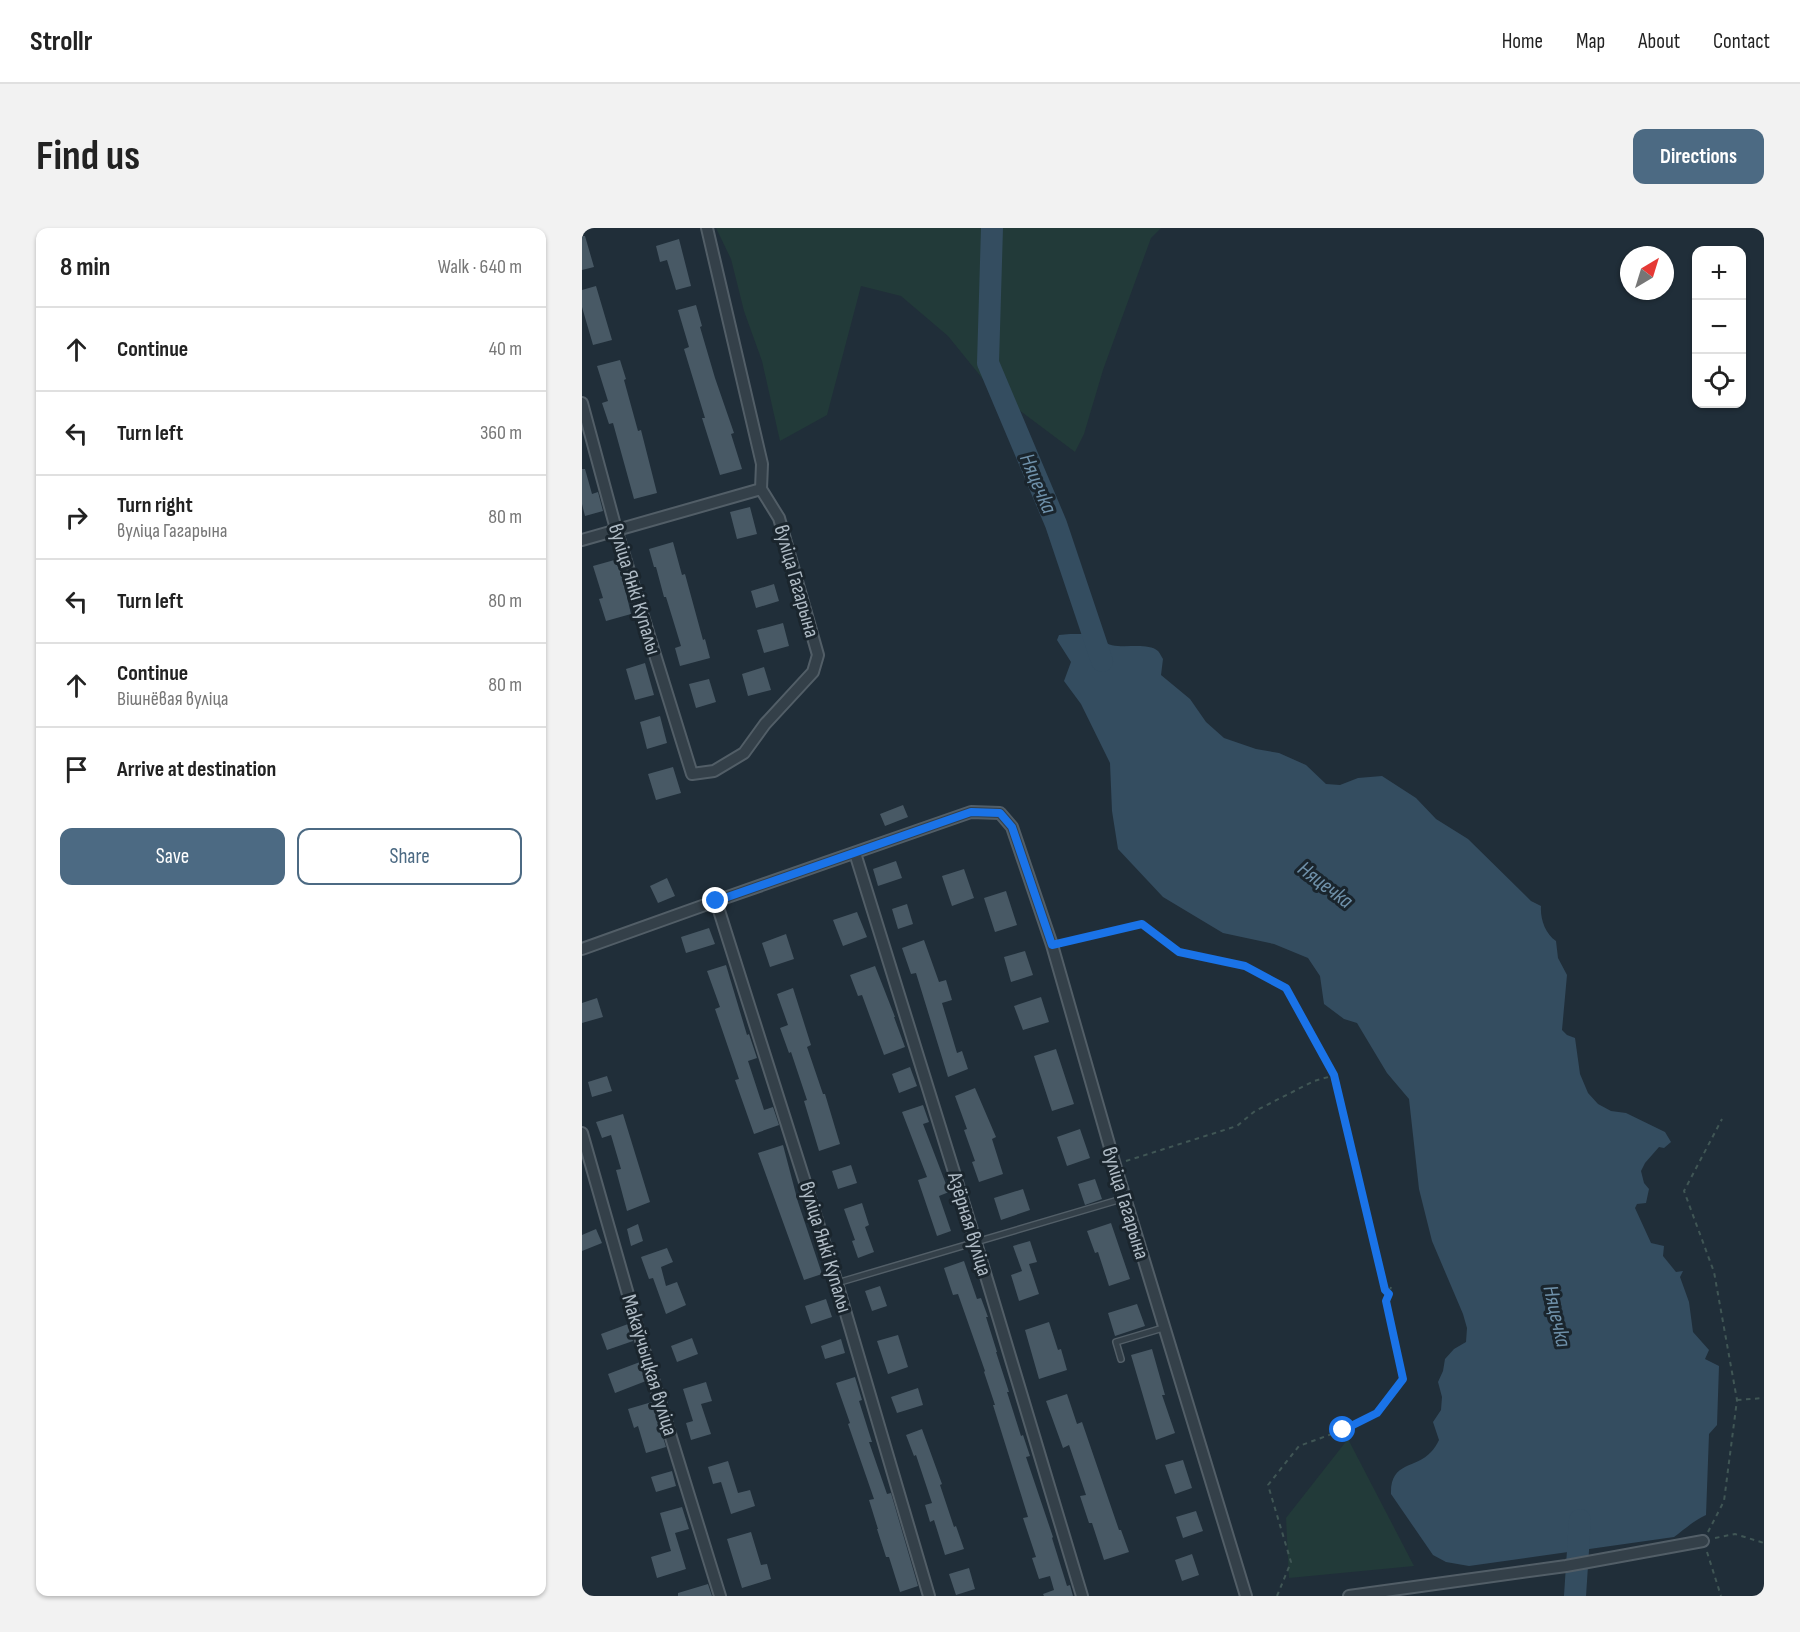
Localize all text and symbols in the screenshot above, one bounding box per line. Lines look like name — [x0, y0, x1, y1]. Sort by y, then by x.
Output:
text: Strollr — [30, 25, 92, 58]
text: Home — [1502, 29, 1543, 54]
text: Map — [1576, 29, 1605, 54]
text: About — [1638, 29, 1680, 54]
text: Contact — [1713, 29, 1770, 54]
button: Directions — [1633, 129, 1764, 184]
text: Find us — [36, 131, 140, 182]
north arrow — [1620, 246, 1674, 300]
map controls — [1692, 246, 1746, 408]
button: + — [1692, 246, 1746, 300]
text: 8 min — [60, 252, 110, 283]
text: Walk · 640 m — [438, 255, 522, 279]
button: − — [1692, 300, 1746, 354]
icon: ahead — [60, 333, 93, 366]
text: Continue — [117, 336, 188, 363]
text: 40 m — [489, 337, 522, 361]
button: locate — [1692, 354, 1746, 408]
icon: left — [60, 417, 93, 450]
text: Turn left — [117, 420, 183, 447]
text: 360 m — [480, 421, 522, 445]
water label: Няцечка — [1013, 450, 1062, 518]
text: Turn right — [117, 492, 193, 519]
icon: right — [60, 501, 93, 534]
text: 80 m — [488, 505, 522, 529]
text: вуліца Гагарына — [117, 519, 227, 543]
street label: вуліца Янкі Купалы — [603, 521, 666, 658]
street label: вуліца Гагарына — [769, 522, 825, 640]
icon: left — [60, 585, 93, 618]
text: Turn left — [117, 588, 183, 615]
text: 80 m — [488, 589, 522, 613]
text: Continue — [117, 660, 188, 687]
icon: ahead — [60, 669, 93, 702]
text: 80 m — [488, 673, 522, 697]
text: Вішнёвая вуліца — [117, 687, 229, 711]
icon: arrive — [60, 753, 93, 786]
text: Arrive at destination — [117, 756, 276, 783]
button: Save — [60, 828, 285, 885]
button: Share — [297, 828, 522, 885]
water label: Няцечка — [1292, 856, 1358, 915]
route end — [702, 887, 728, 913]
street label: вуліца Гагарына — [1097, 1144, 1154, 1262]
street label: Азёрная вуліца — [942, 1168, 997, 1279]
street label: вуліца Янкі Купалы — [794, 1179, 857, 1316]
water label: Няцечка — [1536, 1283, 1577, 1350]
street label: Макаўчыцкая вуліца — [616, 1292, 683, 1439]
route start — [1329, 1416, 1355, 1442]

